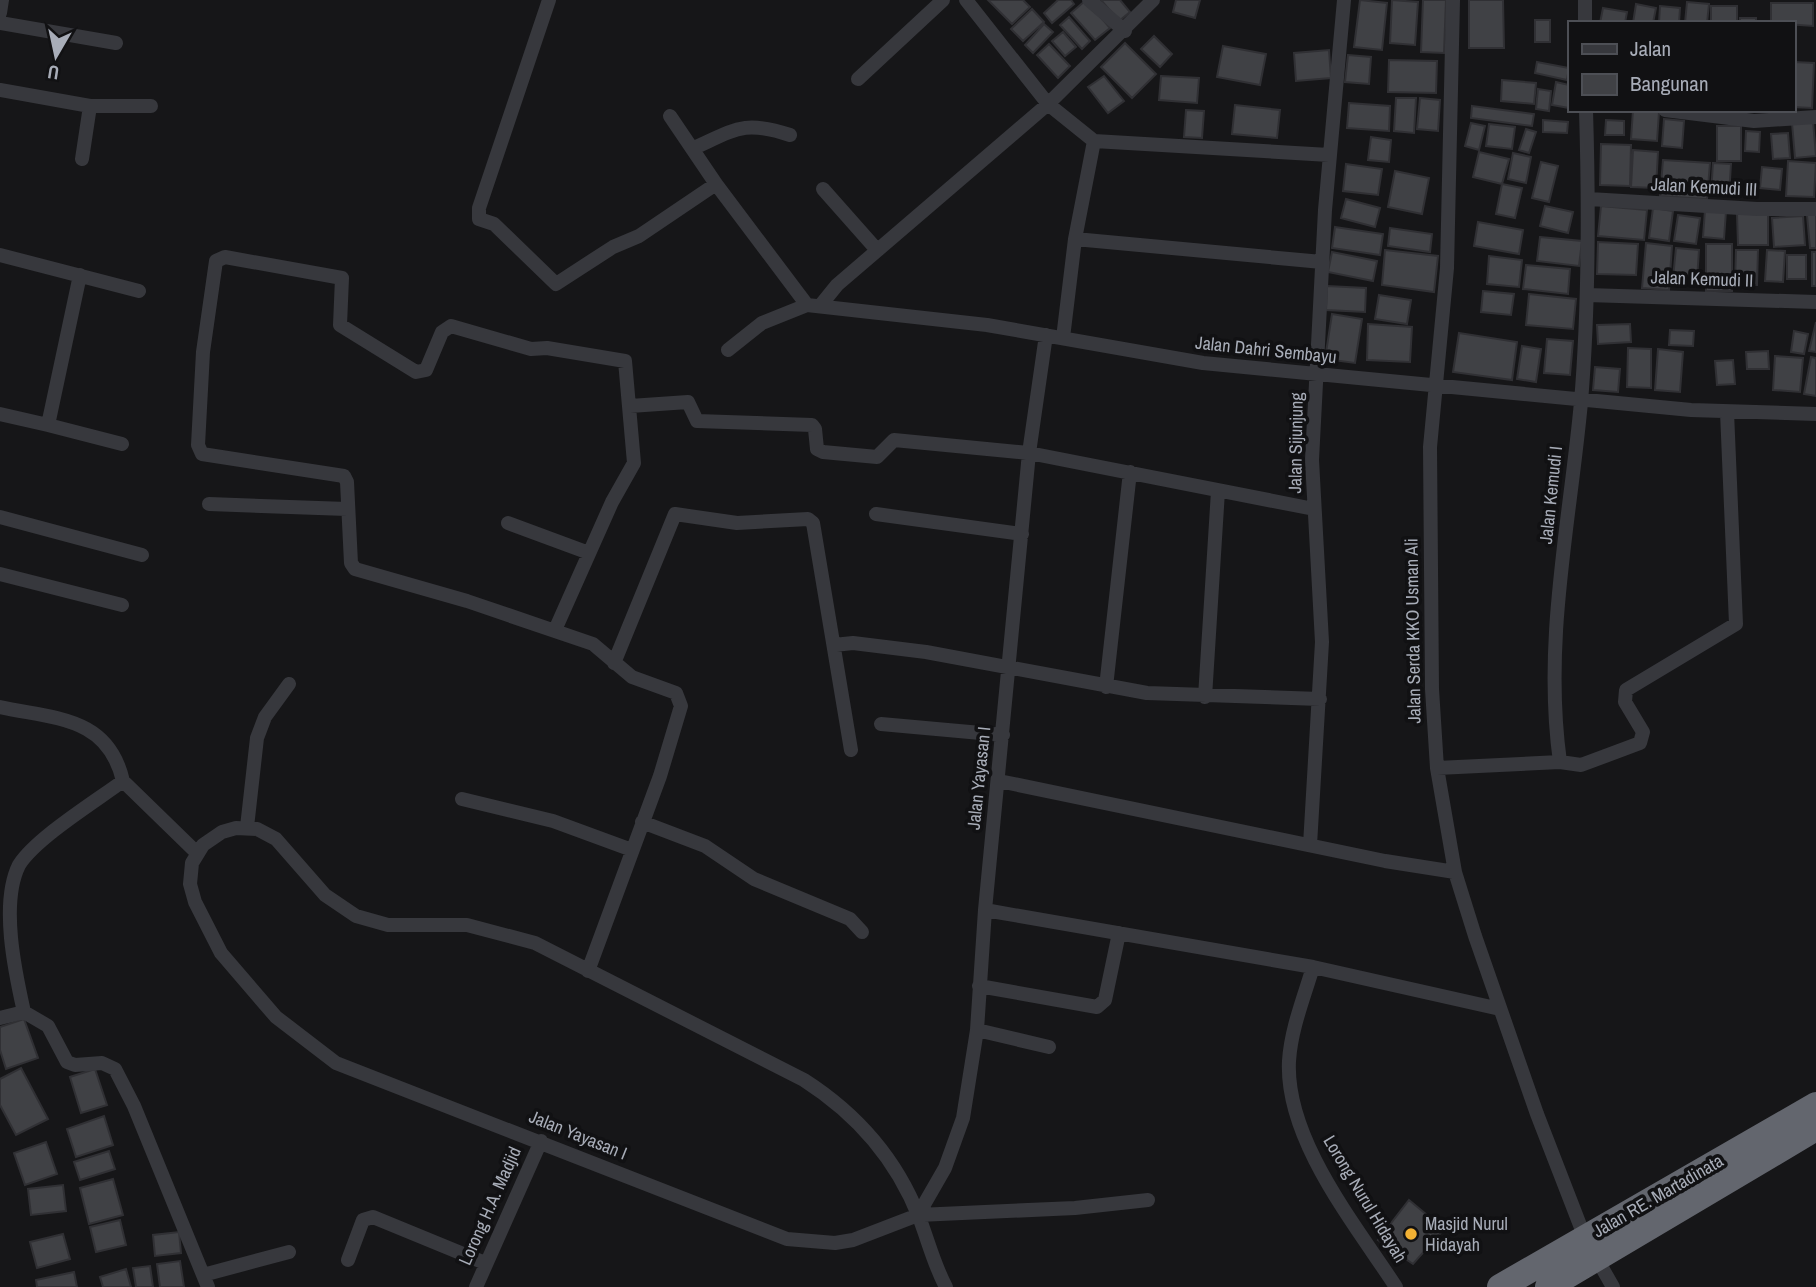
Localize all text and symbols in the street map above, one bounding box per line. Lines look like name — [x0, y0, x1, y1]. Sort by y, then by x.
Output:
north arrow — [21, 21, 91, 91]
legend — [1568, 21, 1795, 112]
text: Jalan — [1630, 34, 1671, 63]
text: U — [46, 59, 61, 87]
text: Bangunan — [1630, 69, 1709, 98]
street label: Jalan Kemudi III — [1650, 171, 1758, 202]
street label: Jalan Kemudi II — [1650, 264, 1754, 293]
street label: Jalan Dahri Sembayu — [1194, 330, 1338, 369]
street label: Jalan Sijunjung — [1282, 392, 1309, 494]
street label: Jalan Kemudi I — [1533, 445, 1568, 545]
street label: Jalan Serda KKO Usman Ali — [1398, 538, 1427, 724]
street label: Jalan Yayasan I — [961, 725, 996, 831]
street label: Jalan Yayasan I — [525, 1104, 631, 1166]
street label: Lorong Nurul Hidayah — [1318, 1130, 1413, 1267]
street label: Lorong H.A. Madjid — [452, 1143, 527, 1269]
street label: Jalan RE. Martadinata — [1588, 1148, 1728, 1243]
place label: Masjid Nurul Hidayah — [1425, 1211, 1508, 1257]
marker: Masjid Nurul Hidayah — [1403, 1226, 1419, 1242]

